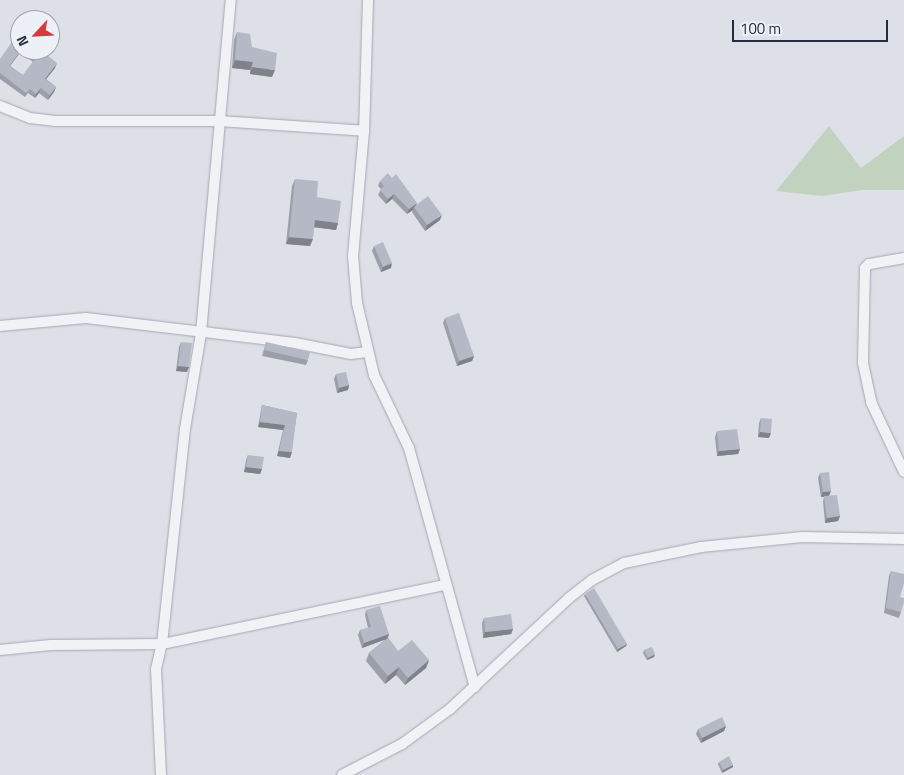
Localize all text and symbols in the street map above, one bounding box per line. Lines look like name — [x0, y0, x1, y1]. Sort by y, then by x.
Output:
north arrow — [10, 10, 60, 60]
scale bar — [734, 10, 890, 42]
text: 100 m — [740, 17, 781, 40]
text: N — [10, 32, 33, 50]

